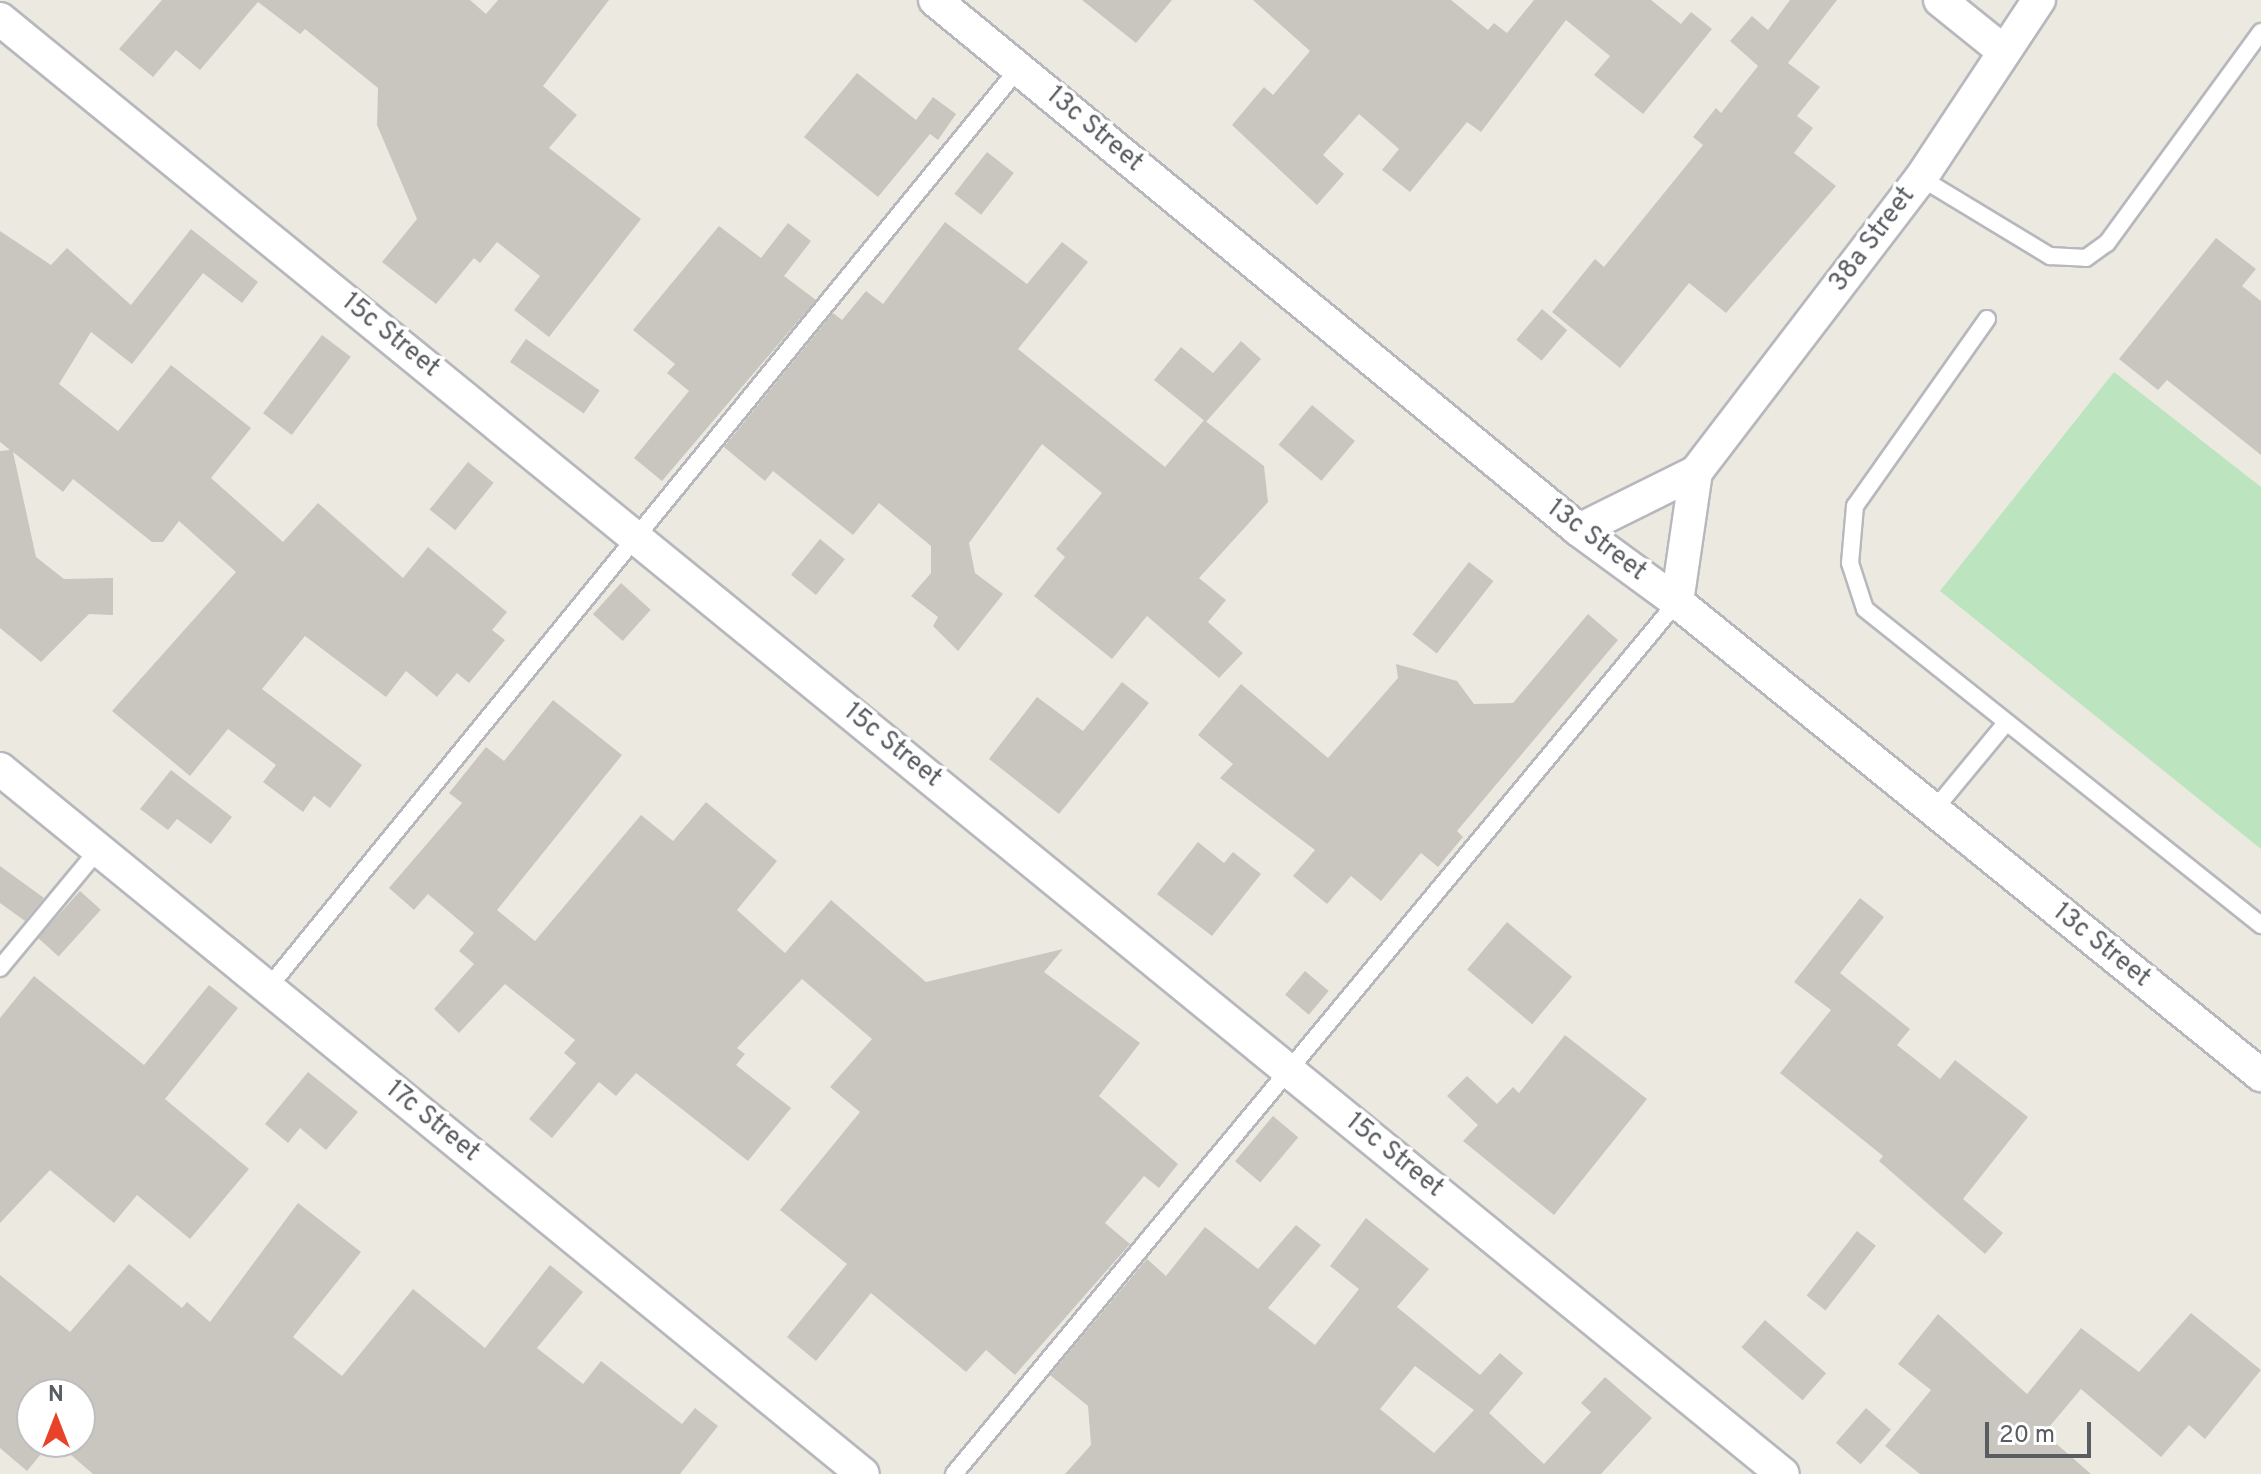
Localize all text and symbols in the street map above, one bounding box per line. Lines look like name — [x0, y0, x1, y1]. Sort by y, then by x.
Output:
street label: 13c Street — [1039, 81, 1149, 179]
street label: 38a Street — [1823, 181, 1923, 299]
street label: 15c Street — [335, 287, 445, 385]
street label: 13c Street — [1540, 494, 1652, 588]
street label: 15c Street — [837, 697, 947, 795]
street label: 13c Street — [2046, 897, 2156, 995]
street label: 17c Street — [379, 1075, 485, 1169]
street label: 15c Street — [1339, 1107, 1449, 1205]
north arrow — [16, 1378, 96, 1458]
text: N — [48, 1382, 64, 1409]
scale bar — [1989, 1406, 2095, 1456]
text: 20 m — [1999, 1421, 2055, 1451]

